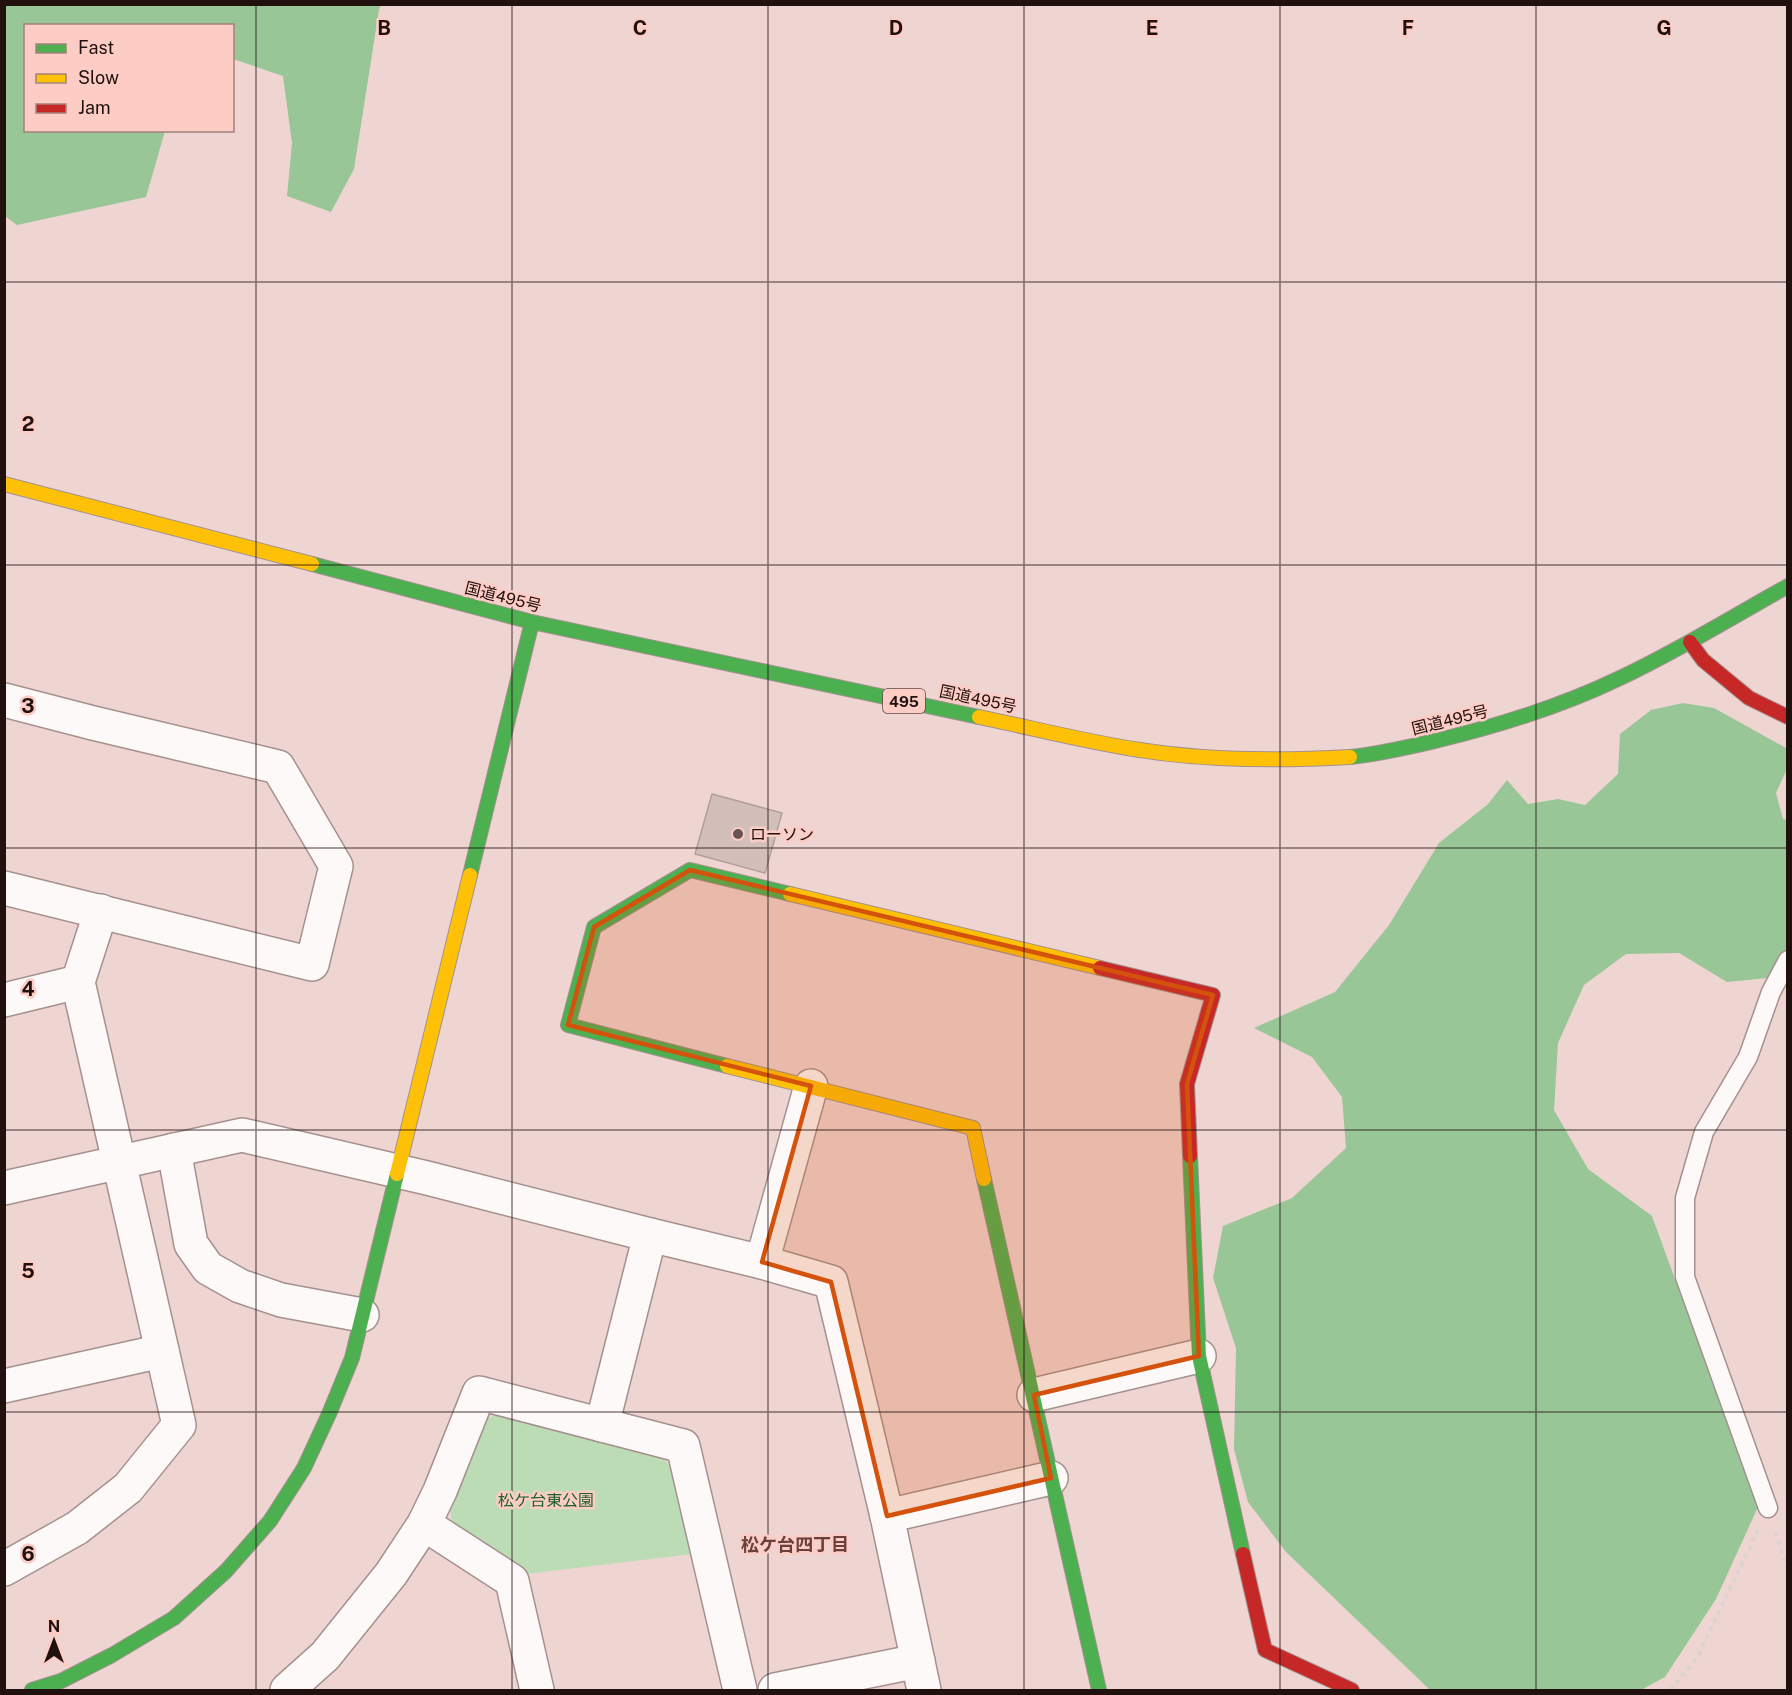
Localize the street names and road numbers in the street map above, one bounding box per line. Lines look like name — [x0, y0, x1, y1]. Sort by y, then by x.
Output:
street label: 国道495号 — [463, 578, 543, 616]
street label: 国道495号 — [938, 682, 1018, 716]
road number: 495 — [883, 689, 925, 713]
street label: 国道495号 — [1410, 701, 1490, 739]

